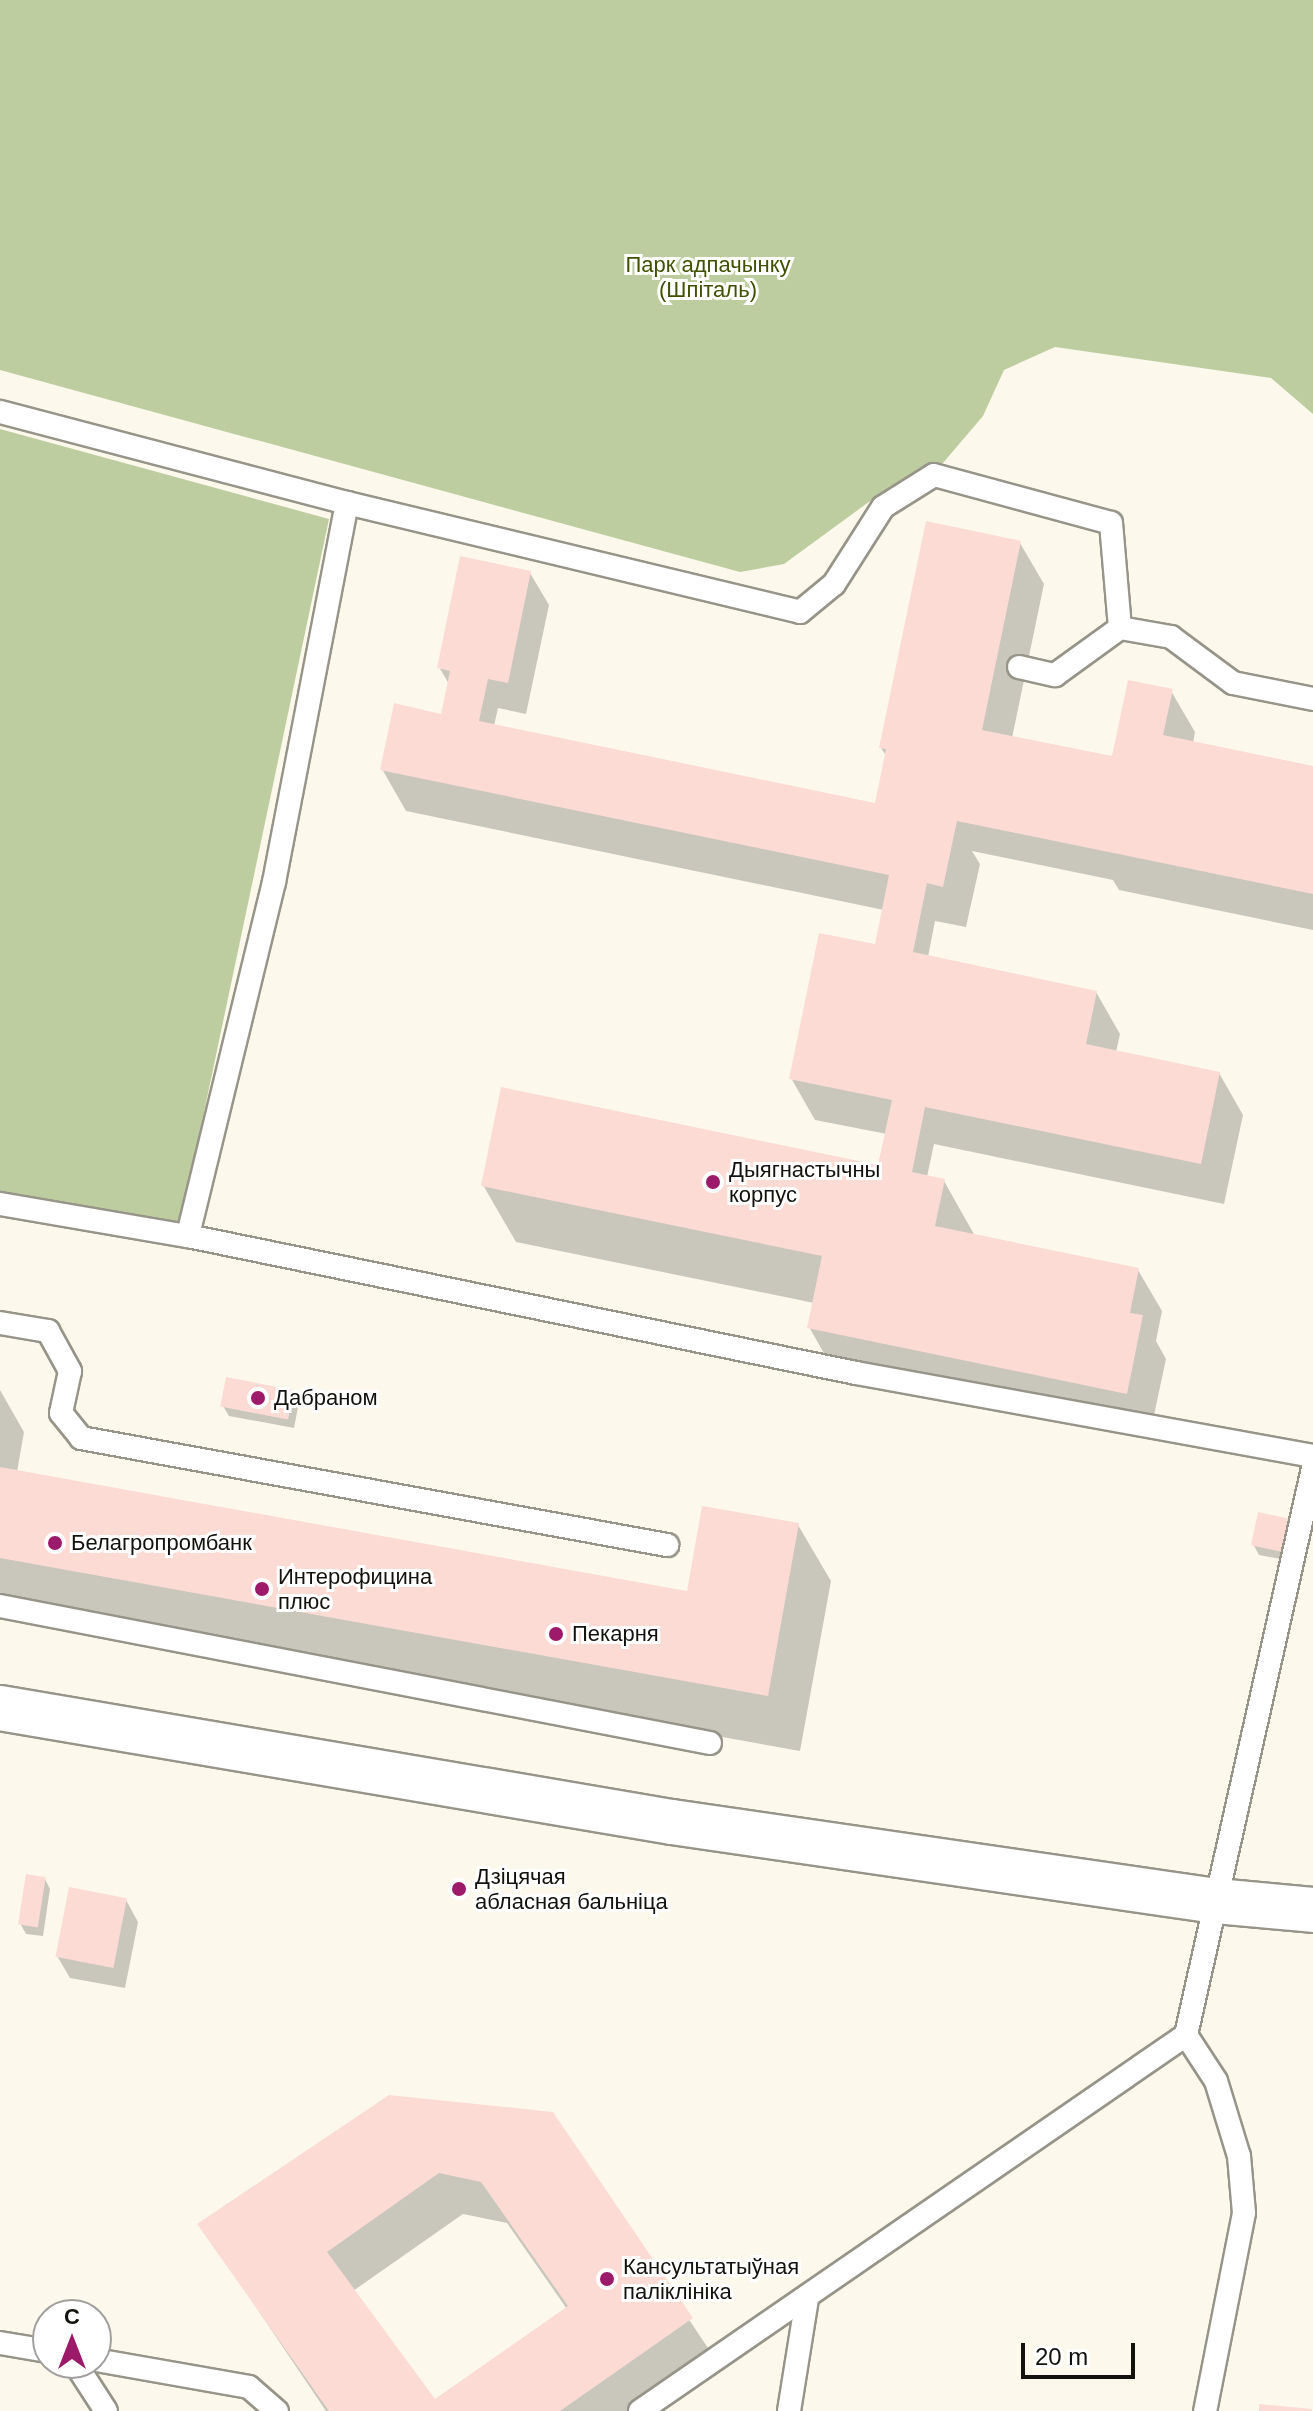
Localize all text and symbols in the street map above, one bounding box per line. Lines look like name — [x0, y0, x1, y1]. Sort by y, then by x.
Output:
park label: Парк адпачынку (Шпіталь) — [625, 251, 791, 302]
place label: Дыягнастычны корпус — [729, 1156, 880, 1208]
marker: Дыягнастычны корпус — [704, 1173, 722, 1191]
place label: Дабраном — [274, 1385, 378, 1411]
marker: Дабраном — [249, 1389, 267, 1407]
place label: Белагропромбанк — [71, 1530, 252, 1556]
marker: Белагропромбанк — [46, 1534, 64, 1552]
place label: Интерофицина плюс — [278, 1563, 432, 1614]
marker: Интерофицина плюс — [253, 1580, 271, 1598]
place label: Пекарня — [572, 1621, 659, 1647]
marker: Пекарня — [547, 1625, 565, 1643]
place label: Дзіцячая абласная бальніца — [475, 1863, 668, 1914]
marker: Дзіцячая абласная бальніца — [450, 1880, 468, 1898]
place label: Кансультатыўная паліклініка — [623, 2253, 799, 2304]
marker: Кансультатыўная паліклініка — [598, 2270, 616, 2288]
north arrow — [32, 2299, 112, 2379]
text: С — [64, 2304, 80, 2329]
scale bar — [1025, 2327, 1139, 2377]
text: 20 m — [1035, 2343, 1088, 2370]

